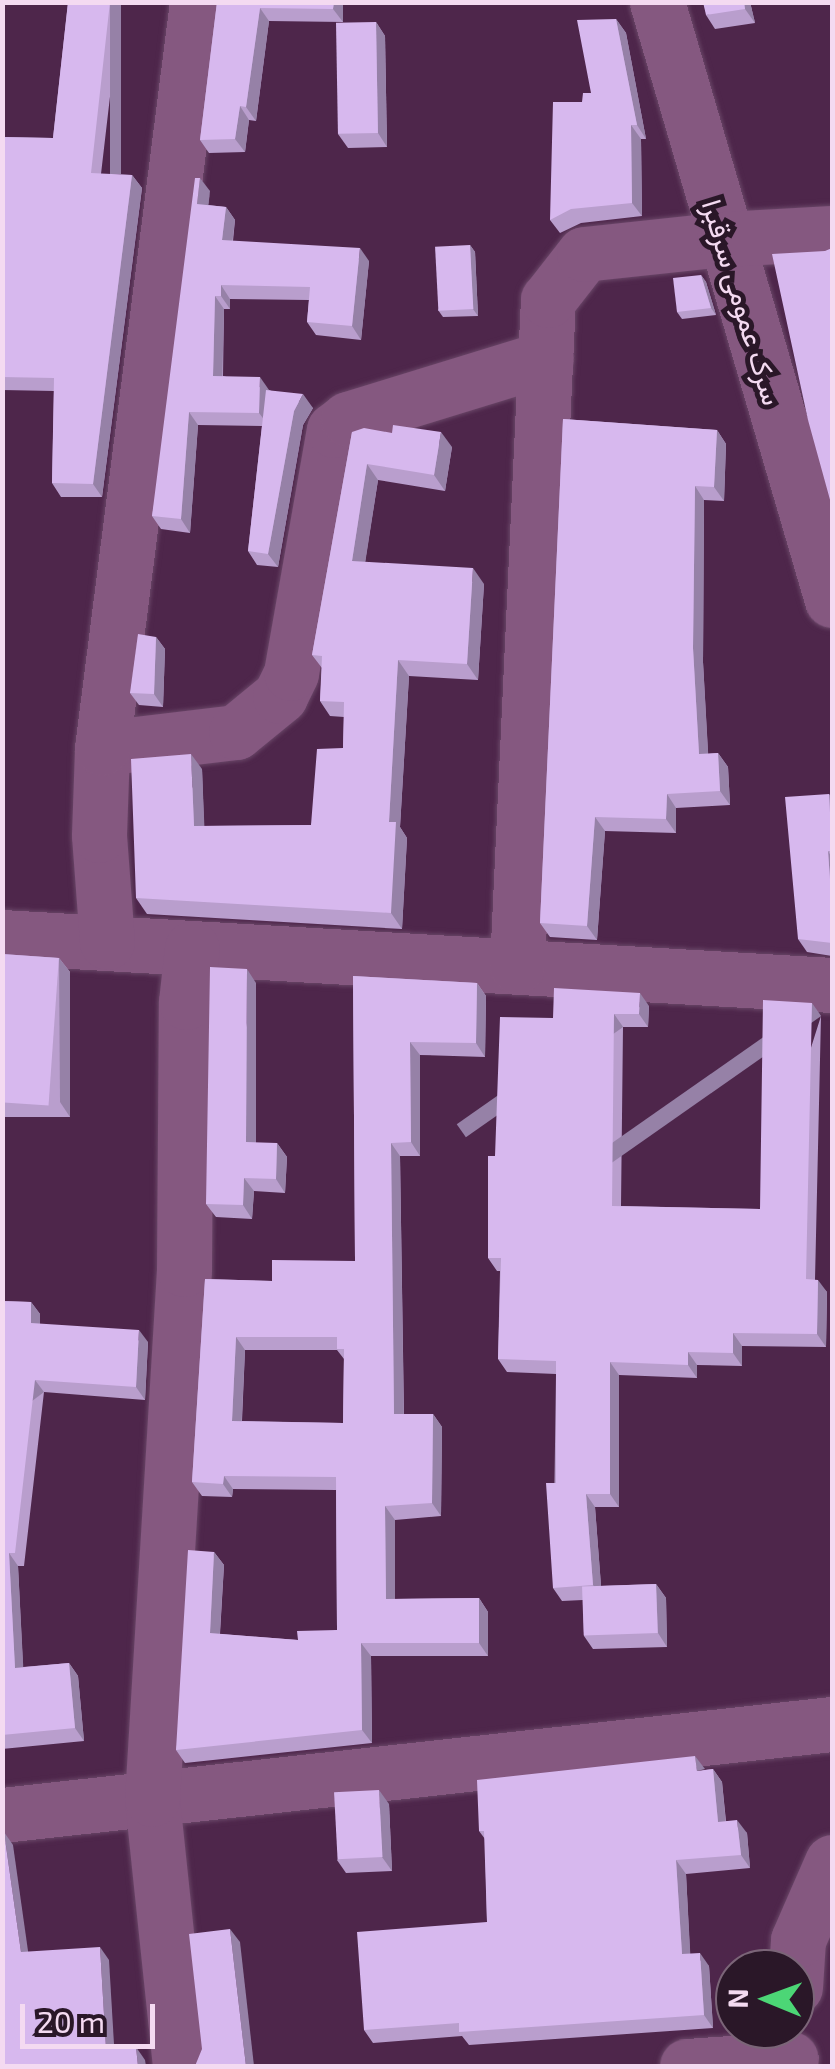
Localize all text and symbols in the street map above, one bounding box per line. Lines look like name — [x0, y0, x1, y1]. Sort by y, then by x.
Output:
street label: سرک عمومی سرقبرا — [696, 195, 790, 409]
north arrow — [715, 1949, 815, 2049]
scale bar — [25, 1984, 160, 2046]
text: N — [720, 1988, 754, 2009]
text: 20 m — [37, 2003, 105, 2039]

